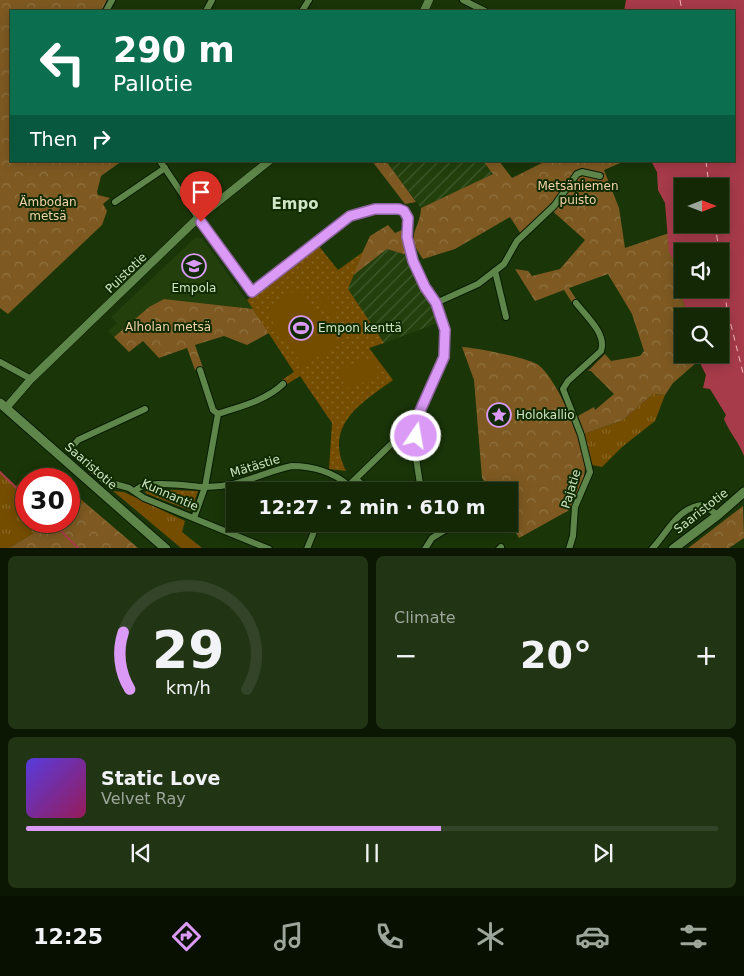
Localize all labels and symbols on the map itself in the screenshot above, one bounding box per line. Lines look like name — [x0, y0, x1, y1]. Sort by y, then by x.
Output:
pin — [180, 171, 222, 222]
north arrow — [674, 178, 729, 232]
park label: Metsäniemen puisto — [537, 179, 619, 207]
park label: Ämbodan metsä — [19, 194, 77, 223]
district label: Empo — [272, 195, 318, 213]
street label: Puistotie — [103, 250, 149, 296]
school or university icon: Empola — [181, 253, 207, 279]
place label: Empola — [172, 281, 216, 295]
sports icon: Empon kenttä — [288, 315, 314, 341]
park label: Alholan metsä — [125, 320, 211, 334]
place label: Empon kenttä — [318, 321, 402, 335]
place icon: Holokallio — [486, 402, 512, 428]
place label: Holokallio — [516, 408, 574, 422]
position arrow — [389, 409, 441, 461]
street label: Saaristotie — [62, 440, 120, 492]
street label: Mätästie — [228, 452, 282, 480]
speed limit sign: 30 — [15, 468, 80, 533]
street label: Pajatie — [558, 468, 584, 510]
street label: Kunnantie — [140, 476, 200, 514]
street label: Saaristotie — [671, 486, 731, 536]

